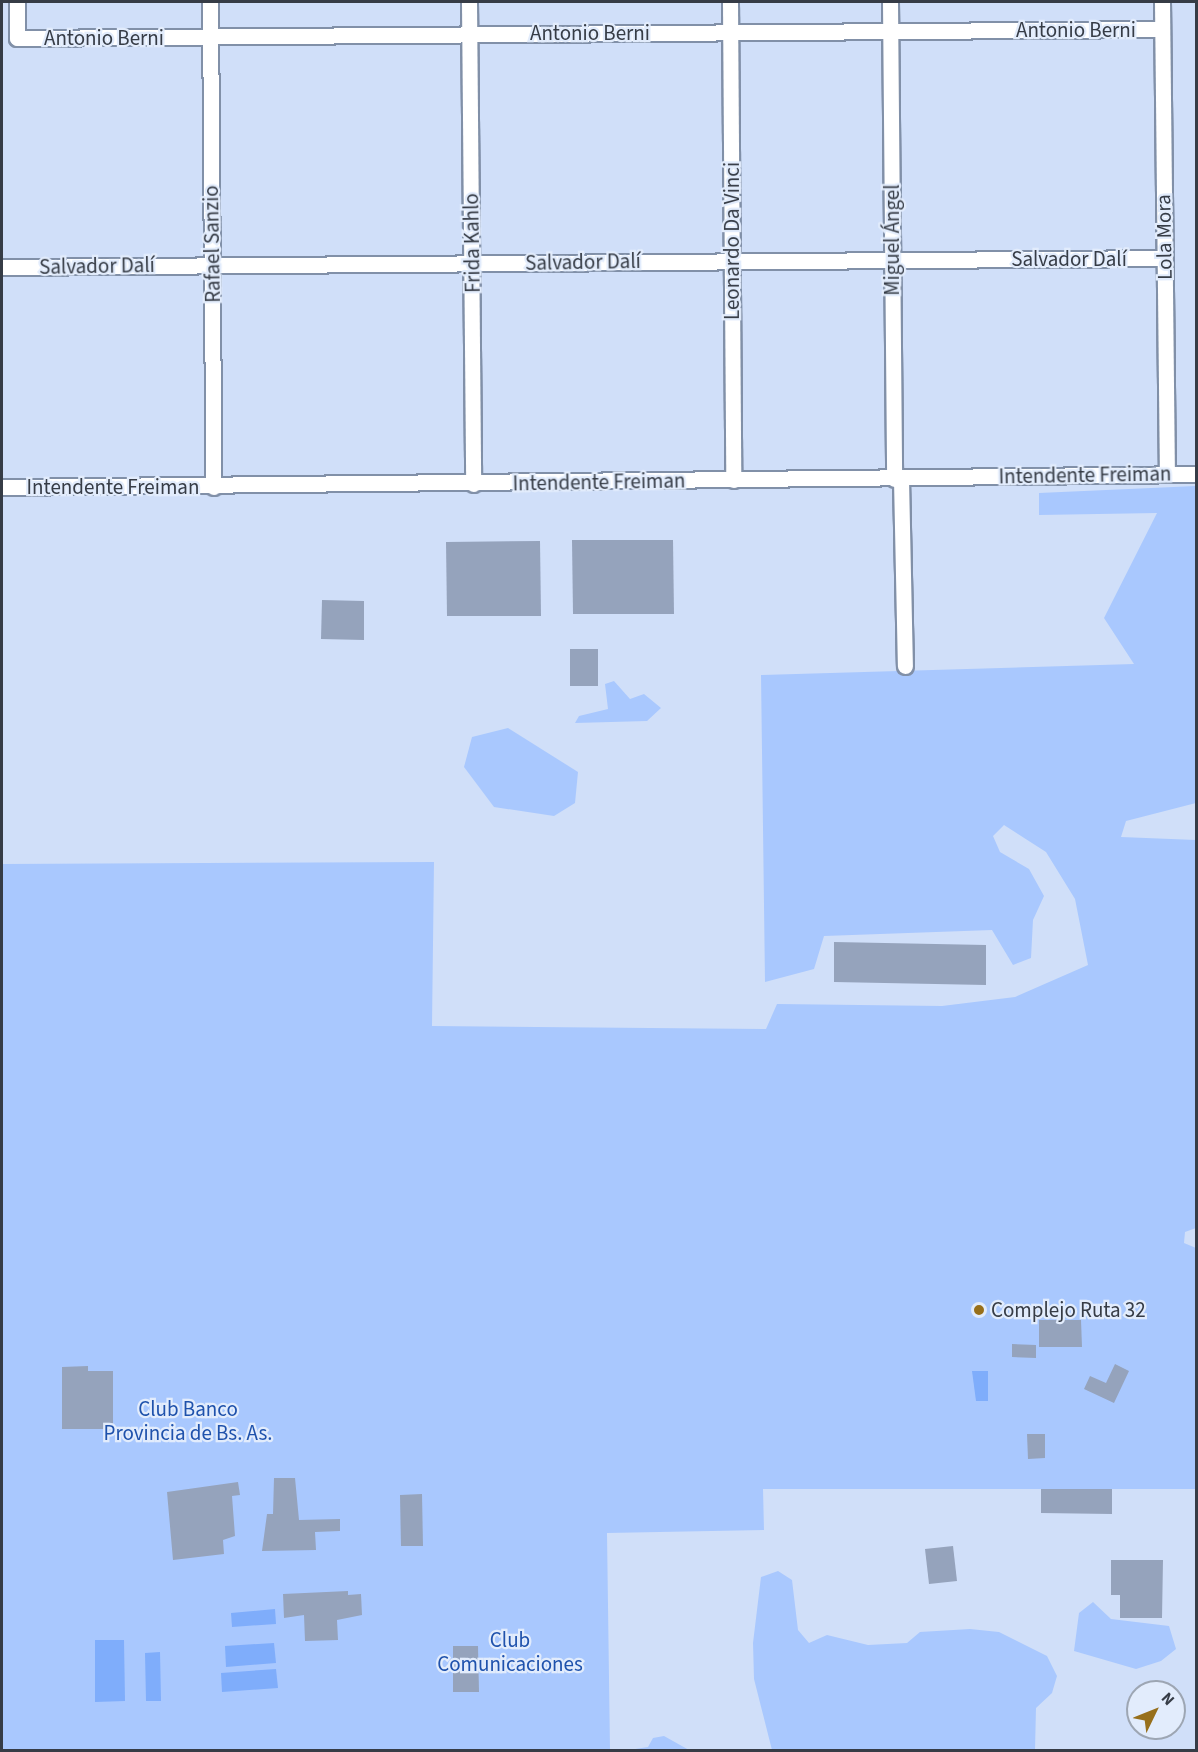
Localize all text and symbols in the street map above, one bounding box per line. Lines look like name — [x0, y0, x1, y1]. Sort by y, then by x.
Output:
street label: Antonio Berni — [1016, 17, 1136, 43]
street label: Antonio Berni — [530, 20, 650, 46]
street label: Antonio Berni — [44, 25, 164, 51]
street label: Leonardo Da Vinci — [719, 162, 745, 320]
street label: Miguel Ángel — [879, 184, 905, 296]
street label: Rafael Sanzio — [198, 185, 226, 303]
street label: Frida Kahlo — [459, 193, 485, 293]
street label: Lola Mora — [1151, 194, 1177, 280]
street label: Salvador Dalí — [1011, 246, 1127, 272]
street label: Salvador Dalí — [525, 248, 641, 276]
street label: Salvador Dalí — [39, 252, 155, 280]
street label: Intendente Freiman — [998, 461, 1172, 489]
street label: Intendente Freiman — [512, 468, 686, 496]
street label: Intendente Freiman — [27, 474, 199, 500]
place label: Complejo Ruta 32 — [991, 1297, 1146, 1323]
marker: Complejo Ruta 32 — [972, 1303, 986, 1317]
park label: Club Banco Provincia de Bs. As. — [103, 1396, 273, 1446]
park label: Club Comunicaciones — [437, 1627, 583, 1677]
north arrow — [1126, 1680, 1186, 1740]
text: N — [1156, 1688, 1179, 1710]

